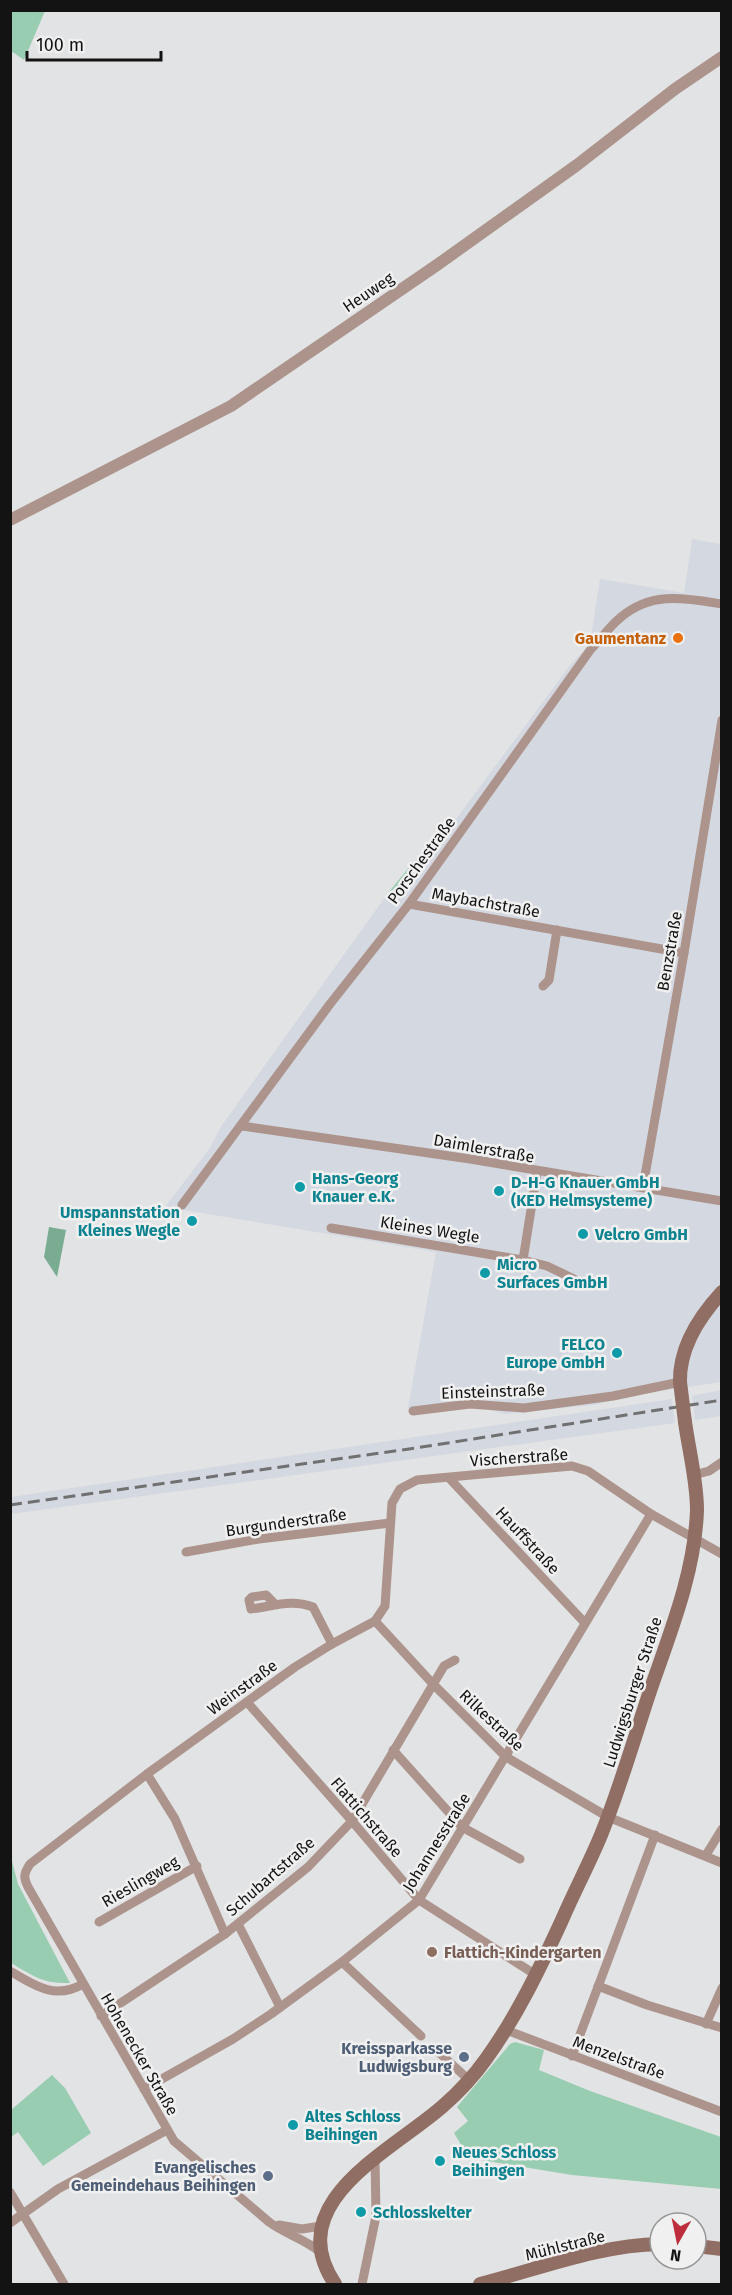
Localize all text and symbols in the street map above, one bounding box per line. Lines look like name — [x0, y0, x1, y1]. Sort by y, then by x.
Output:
scale bar — [27, 24, 160, 62]
text: 100 m — [36, 34, 84, 56]
street label: Heuweg — [339, 268, 398, 316]
place label: Gaumentanz — [575, 629, 667, 648]
marker: Gaumentanz — [671, 631, 685, 645]
street label: Porschestraße — [383, 813, 459, 908]
street label: Maybachstraße — [430, 884, 542, 921]
street label: Benzstraße — [653, 910, 686, 992]
street label: Daimlerstraße — [432, 1130, 536, 1167]
place label: Hans-Georg Knauer e.K. — [312, 1169, 398, 1206]
place label: D-H-G Knauer GmbH (KED Helmsysteme) — [511, 1173, 660, 1210]
marker: Hans-Georg Knauer e.K. — [293, 1180, 307, 1194]
marker: D-H-G Knauer GmbH (KED Helmsysteme) — [492, 1184, 506, 1198]
place label: Umspannstation Kleines Wegle — [60, 1203, 180, 1240]
street label: Kleines Wegle — [379, 1212, 481, 1247]
marker: Umspannstation Kleines Wegle — [185, 1214, 199, 1228]
place label: Velcro GmbH — [594, 1225, 688, 1244]
marker: Velcro GmbH — [576, 1227, 590, 1241]
place label: Micro Surfaces GmbH — [497, 1255, 608, 1292]
marker: Micro Surfaces GmbH — [478, 1266, 492, 1280]
place label: FELCO Europe GmbH — [506, 1335, 605, 1372]
marker: FELCO Europe GmbH — [610, 1346, 624, 1360]
street label: Einsteinstraße — [441, 1380, 545, 1403]
street label: Vischerstraße — [469, 1445, 569, 1470]
street label: Hauffstraße — [492, 1503, 564, 1578]
street label: Burgunderstraße — [224, 1505, 348, 1540]
street label: Ludwigsburger Straße — [599, 1614, 666, 1770]
street label: Weinstraße — [204, 1656, 281, 1719]
street label: Rilkestraße — [455, 1686, 528, 1755]
street label: Flattichstraße — [327, 1773, 407, 1861]
street label: Johannesstraße — [398, 1789, 474, 1895]
street label: Schubartstraße — [222, 1833, 318, 1920]
street label: Rieslingweg — [98, 1851, 183, 1911]
place label: Flattich-Kindergarten — [444, 1943, 601, 1962]
marker: Flattich-Kindergarten — [425, 1945, 439, 1959]
street label: Hohenecker Straße — [97, 1990, 182, 2119]
street label: Menzelstraße — [570, 2032, 667, 2083]
place label: Kreissparkasse Ludwigsburg — [341, 2039, 452, 2076]
marker: Kreissparkasse Ludwigsburg — [457, 2050, 471, 2064]
place label: Altes Schloss Beihingen — [304, 2107, 401, 2144]
marker: Altes Schloss Beihingen — [286, 2118, 300, 2132]
place label: Neues Schloss Beihingen — [452, 2143, 557, 2180]
marker: Neues Schloss Beihingen — [433, 2154, 447, 2168]
place label: Evangelisches Gemeindehaus Beihingen — [71, 2158, 256, 2195]
marker: Evangelisches Gemeindehaus Beihingen — [261, 2169, 275, 2183]
place label: Schlosskelter — [373, 2203, 472, 2222]
marker: Schlosskelter — [354, 2205, 368, 2219]
north arrow — [648, 2211, 708, 2271]
street label: Mühlstraße — [523, 2226, 607, 2265]
text: N — [669, 2245, 682, 2266]

